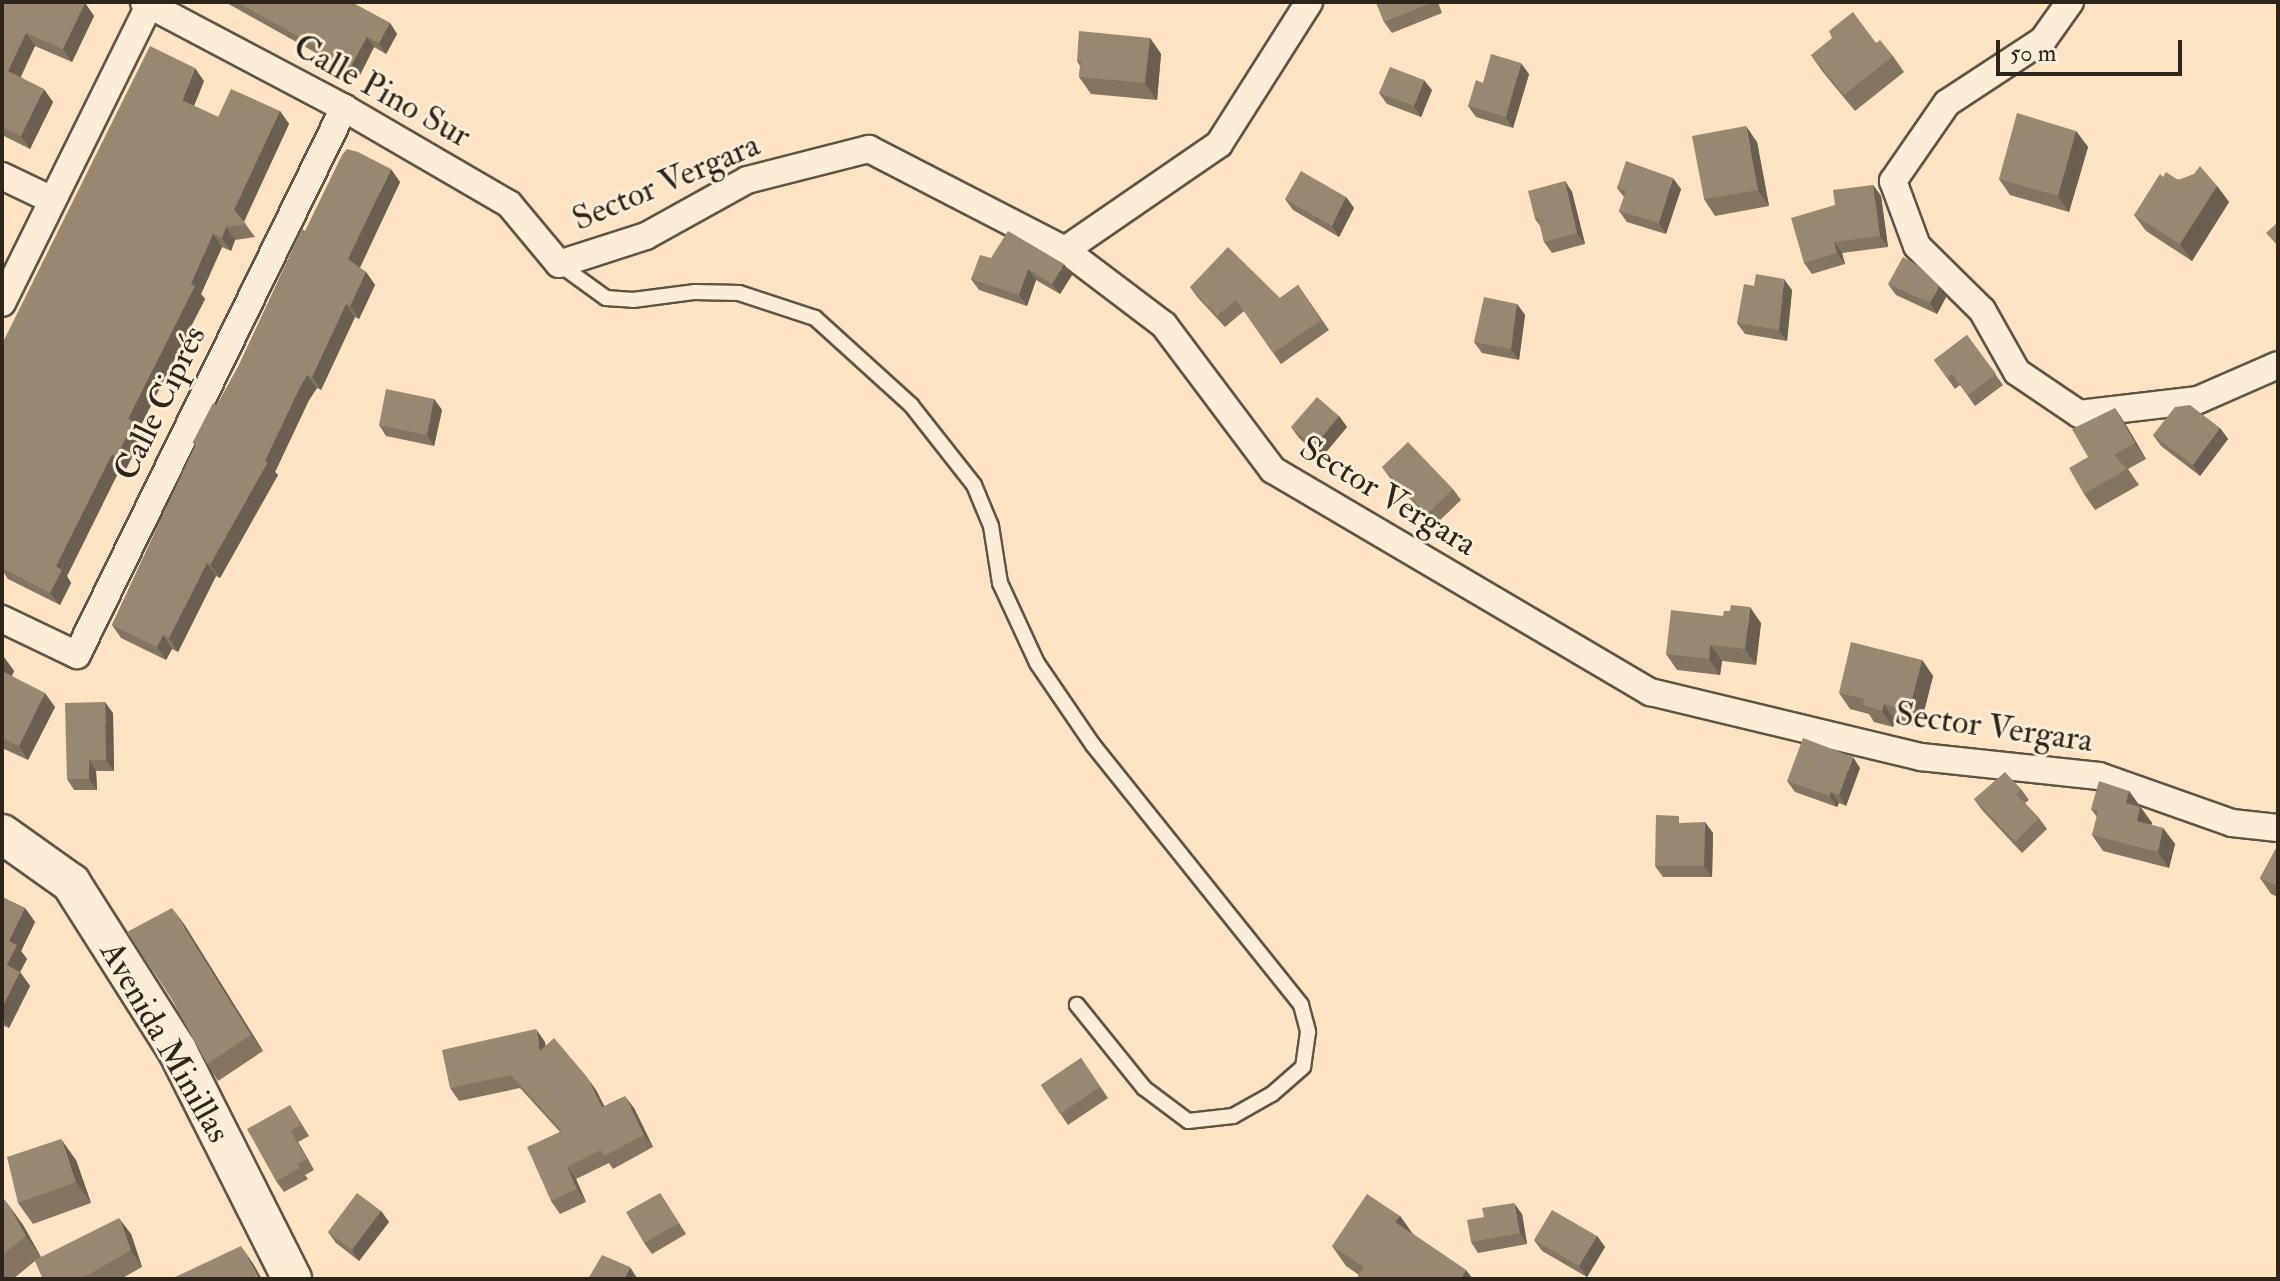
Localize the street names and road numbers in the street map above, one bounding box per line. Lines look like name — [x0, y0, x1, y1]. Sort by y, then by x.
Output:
street label: Calle Pino Sur — [286, 26, 478, 156]
street label: Sector Vergara — [566, 124, 766, 240]
street label: Calle Ciprés — [105, 319, 215, 487]
street label: Sector Vergara — [1292, 427, 1484, 565]
street label: Sector Vergara — [1892, 693, 2096, 761]
street label: Avenida Minillas — [91, 934, 239, 1150]

